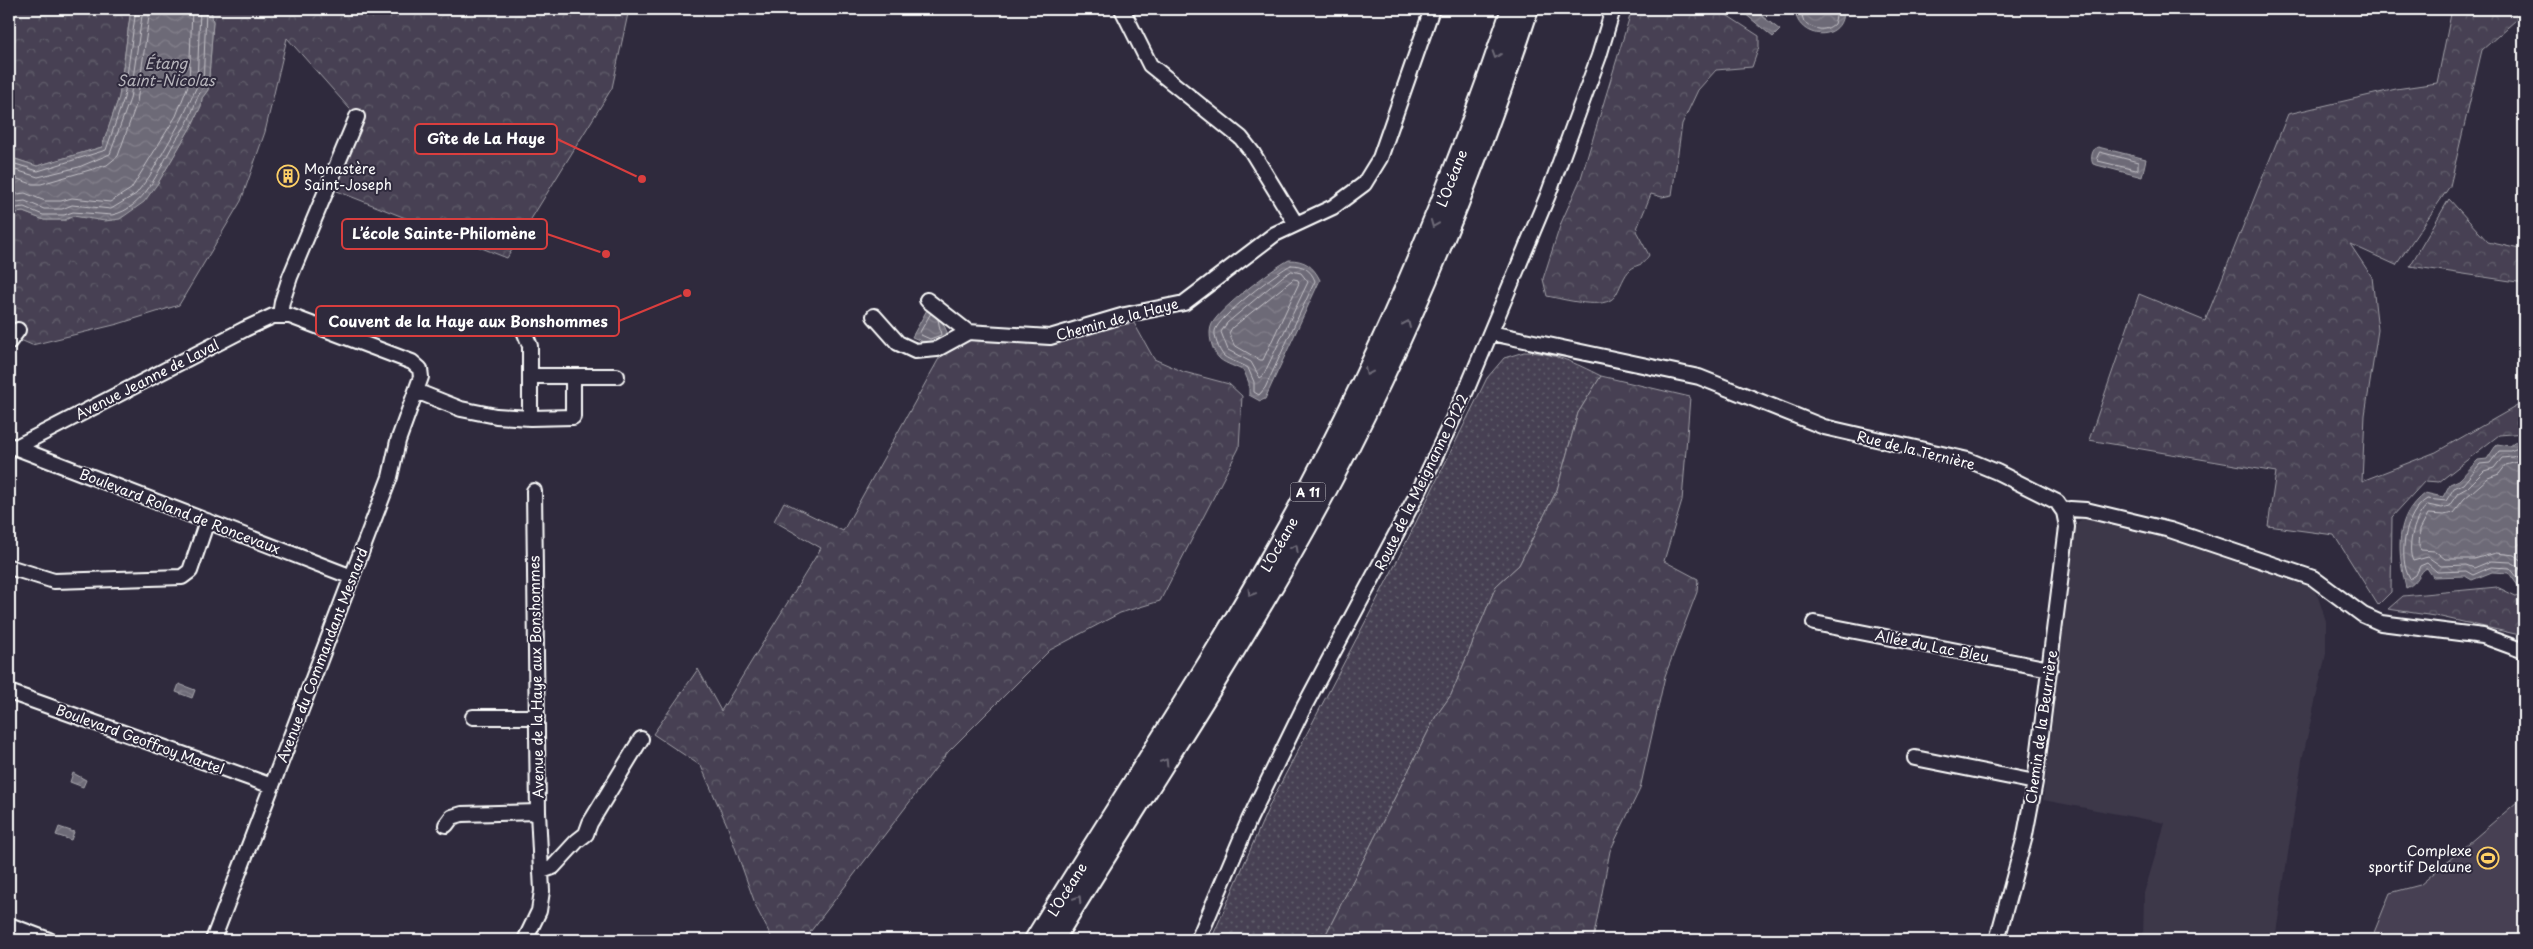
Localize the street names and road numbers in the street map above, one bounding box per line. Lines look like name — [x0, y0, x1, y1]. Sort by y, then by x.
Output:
street label: L’Océane — [1430, 146, 1472, 210]
street label: Chemin de la Haye — [1054, 293, 1180, 345]
street label: Avenue Jeanne de Laval — [72, 334, 222, 424]
street label: Route de la Meignanne D122 — [1369, 390, 1473, 574]
street label: Rue de la Ternière — [1855, 425, 1978, 475]
street label: Boulevard Roland de Roncevaux — [77, 463, 283, 559]
road number: A 11 — [1290, 482, 1326, 502]
street label: L’Océane — [1255, 512, 1303, 575]
street label: Avenue du Commandant Mesnard — [271, 545, 373, 765]
street label: Avenue de la Haye aux Bonshommes — [523, 555, 549, 799]
street label: Allée du Lac Bleu — [1873, 625, 1991, 667]
street label: Chemin de la Beurrière — [2020, 648, 2062, 805]
street label: Boulevard Geoffroy Martel — [53, 699, 227, 779]
street label: L’Océane — [1042, 858, 1092, 920]

